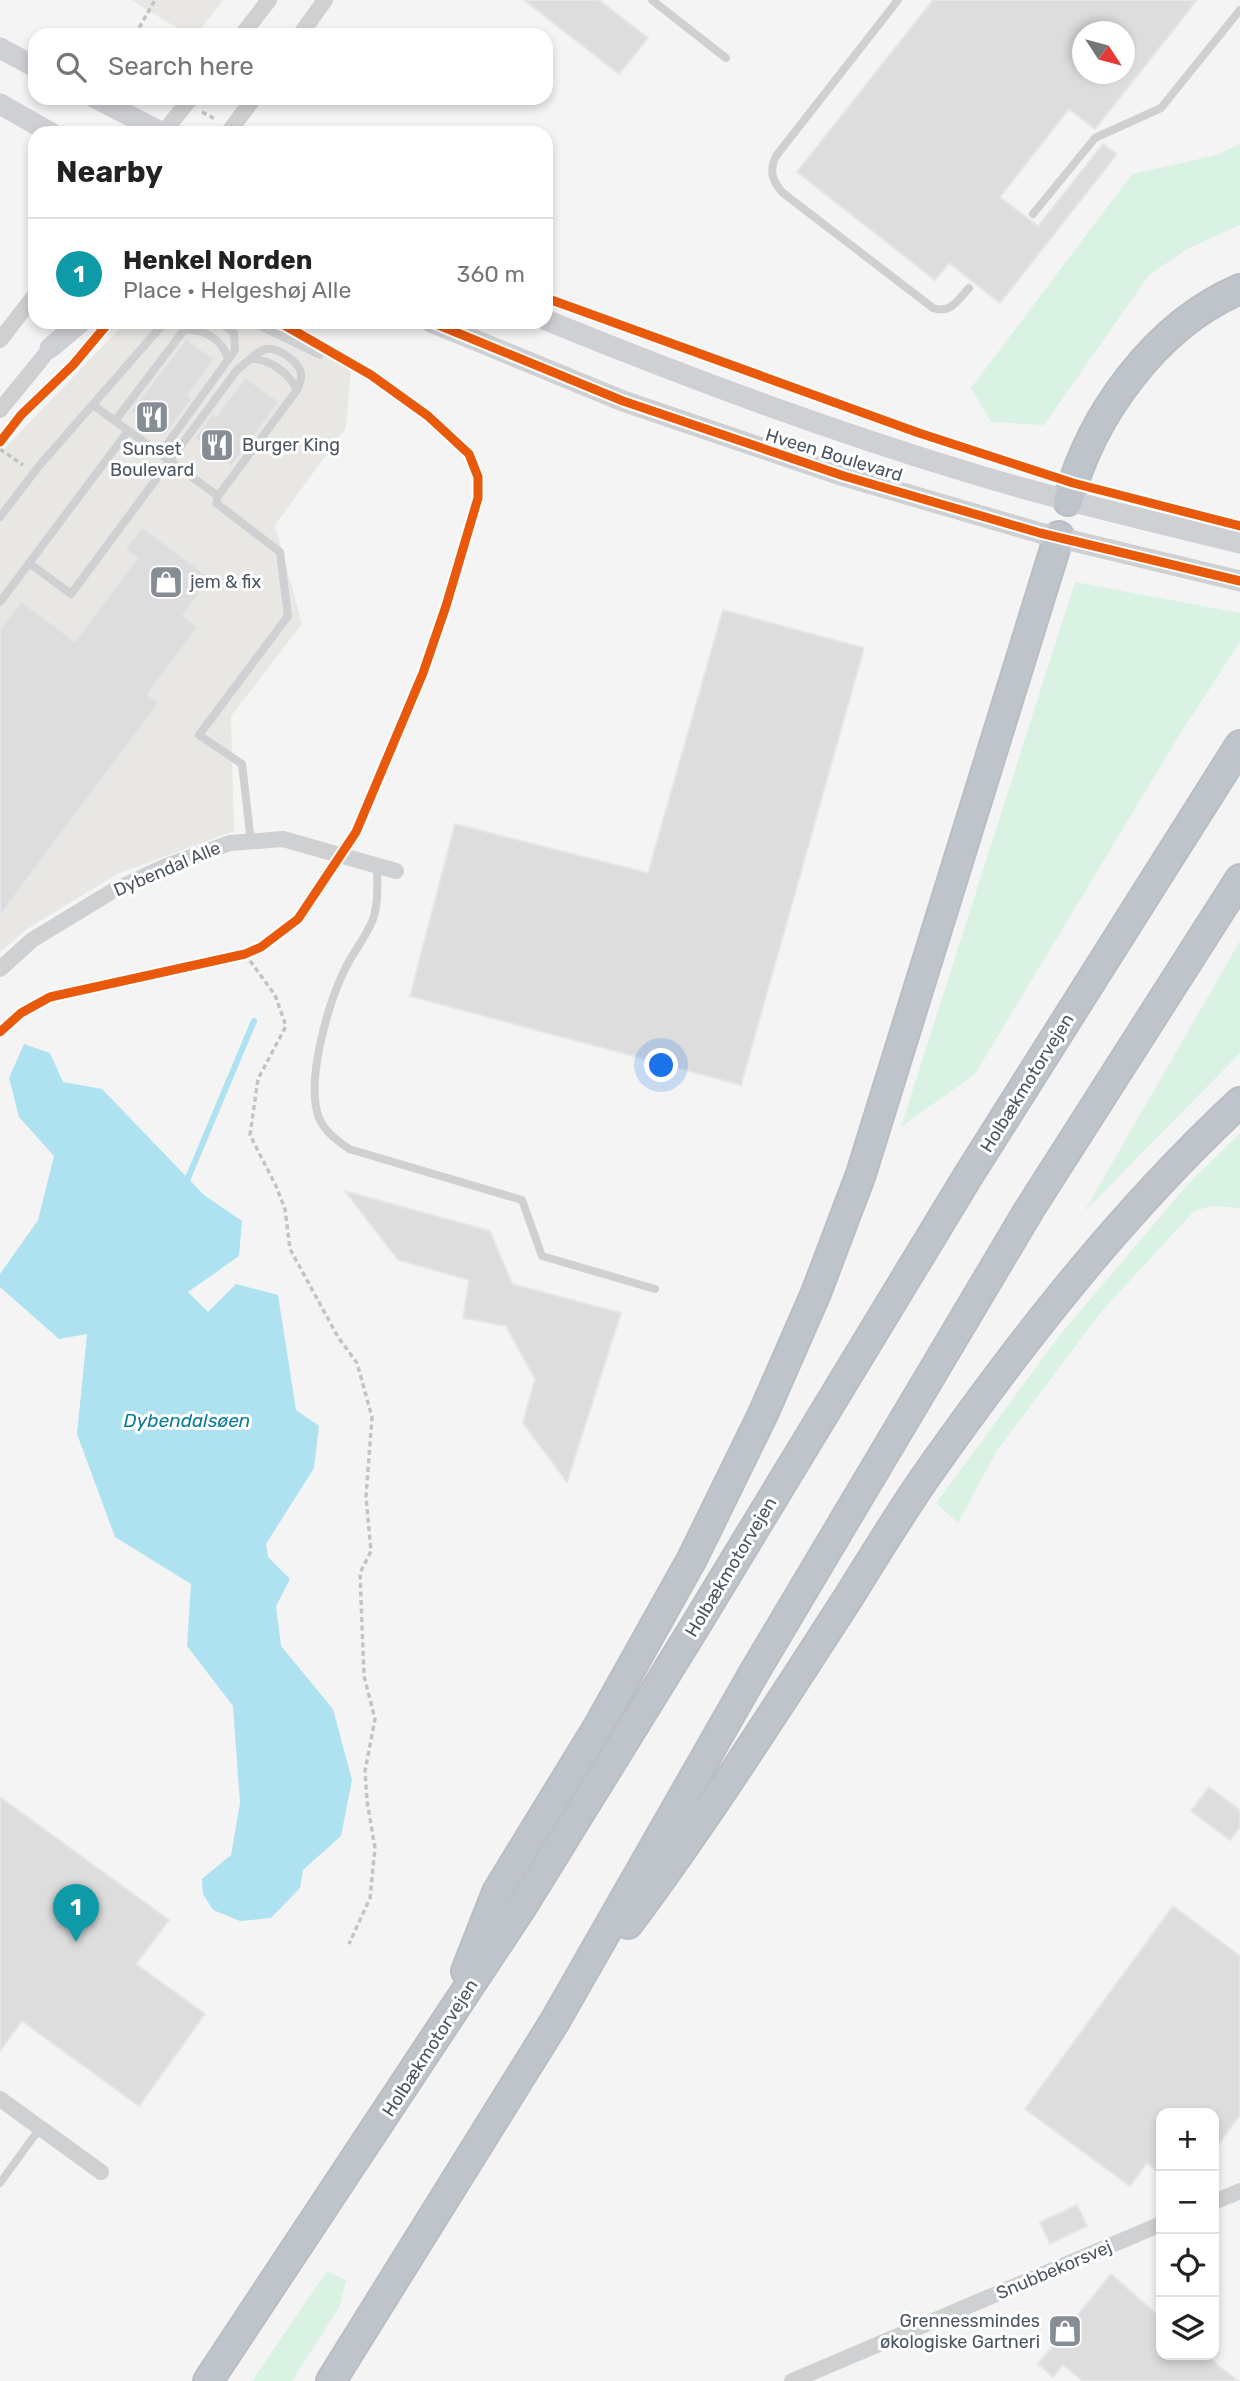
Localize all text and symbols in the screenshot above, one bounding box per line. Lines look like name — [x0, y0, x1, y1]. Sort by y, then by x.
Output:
north arrow — [1072, 21, 1135, 84]
search box — [28, 28, 553, 105]
icon: search — [52, 48, 90, 86]
text: Search here — [108, 51, 254, 82]
text: Nearby — [56, 154, 163, 190]
text: Henkel Norden — [123, 245, 312, 276]
text: 1 — [73, 260, 85, 288]
text: 360 m — [457, 260, 525, 288]
text: Place · Helgeshøj Alle — [123, 276, 351, 304]
restaurant icon: Sunset Boulevard — [133, 398, 171, 436]
street label: Hveen Boulevard — [763, 424, 905, 486]
restaurant icon: Burger King — [198, 426, 236, 464]
place label: Burger King — [242, 434, 340, 456]
place label: Sunset Boulevard — [110, 438, 194, 481]
shop icon: jem & fix — [147, 563, 185, 601]
place label: jem & fix — [189, 571, 262, 593]
street label: Dybendal Alle — [110, 837, 224, 901]
street label: Holbækmotorvejen — [975, 1010, 1079, 1156]
your location — [644, 1048, 678, 1082]
water label: Dybendalsøen — [124, 1409, 250, 1432]
street label: Holbækmotorvejen — [681, 1493, 781, 1641]
pin: 1 — [53, 1884, 99, 1942]
street label: Holbækmotorvejen — [377, 1975, 483, 2121]
map controls — [1156, 2108, 1219, 2360]
button: + — [1156, 2108, 1219, 2171]
button: − — [1156, 2171, 1219, 2234]
button: locate — [1156, 2234, 1219, 2297]
street label: Snubbekorsvej — [993, 2236, 1115, 2304]
button: layers — [1156, 2297, 1219, 2360]
place label: Grennessmindes økologiske Gartneri — [880, 2310, 1040, 2353]
shop icon: Grennessmindes økologiske Gartneri — [1046, 2312, 1084, 2350]

